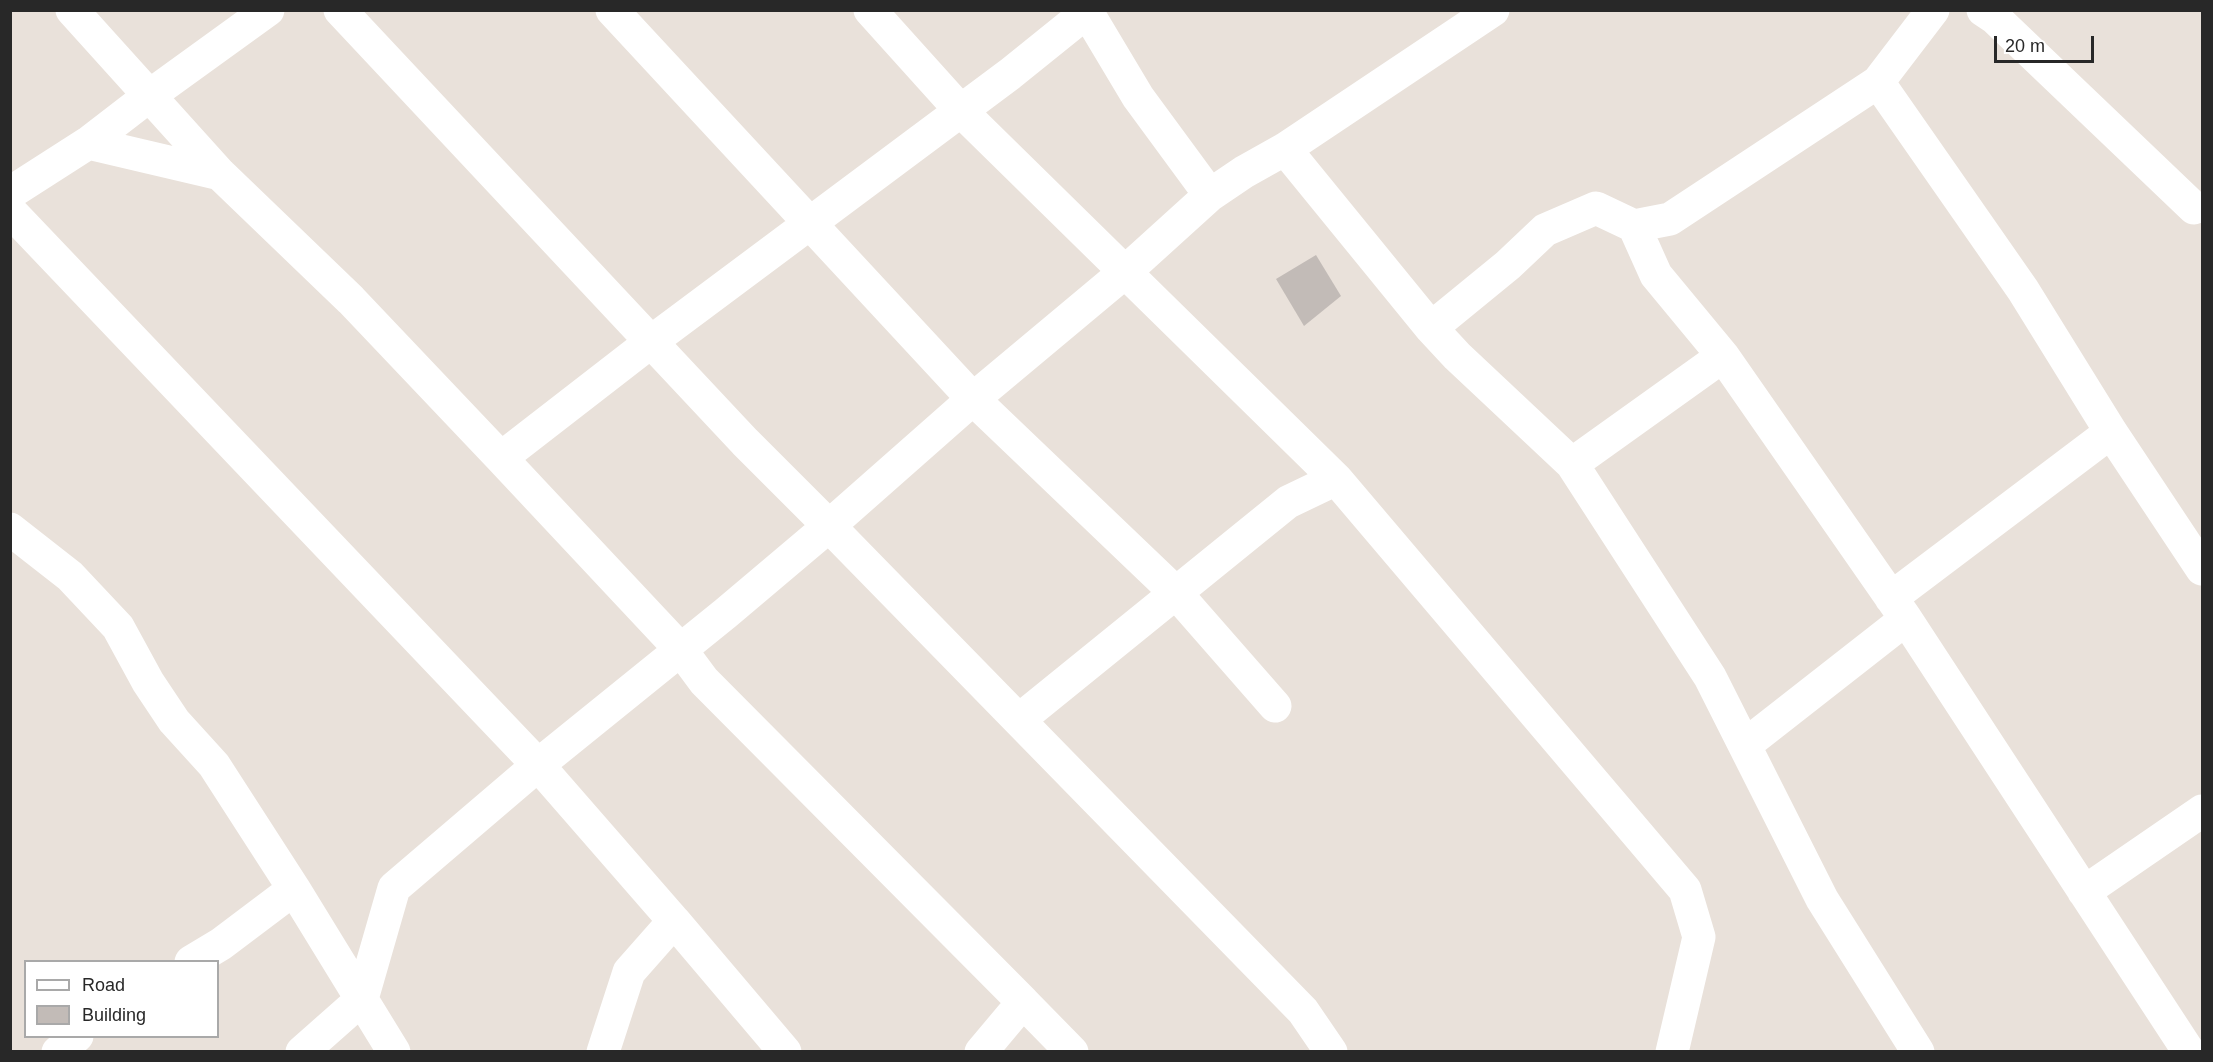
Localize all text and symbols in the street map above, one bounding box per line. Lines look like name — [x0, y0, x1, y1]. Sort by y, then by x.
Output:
scale bar — [1997, 24, 2098, 62]
text: 20 m — [2005, 36, 2045, 56]
legend — [24, 960, 219, 1038]
text: Road — [82, 975, 125, 995]
text: Building — [82, 1005, 146, 1025]

